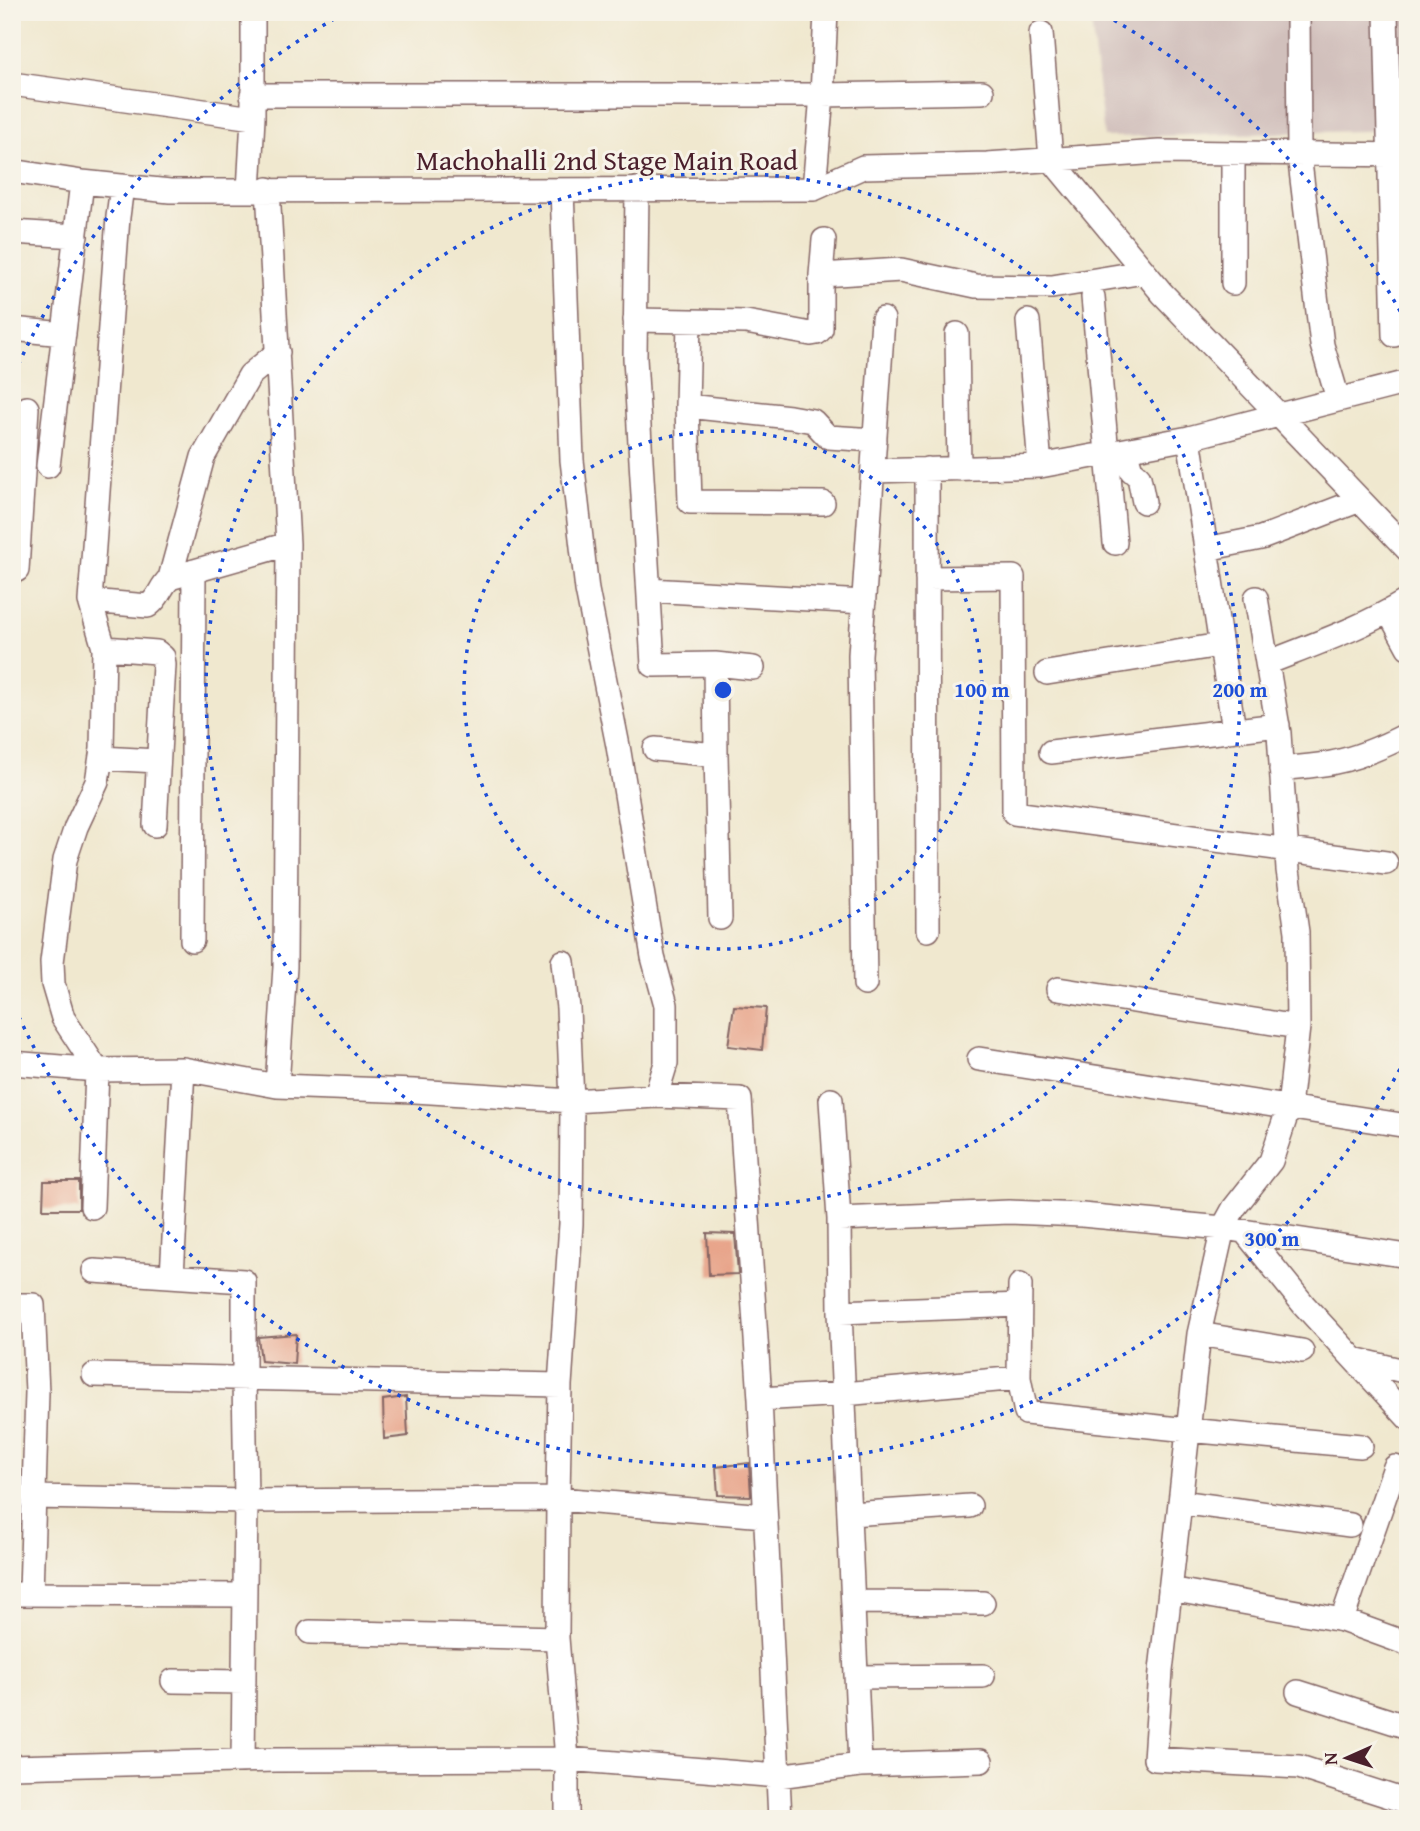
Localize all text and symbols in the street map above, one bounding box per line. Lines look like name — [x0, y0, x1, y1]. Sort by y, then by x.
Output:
street label: Machohalli 2nd Stage Main Road — [416, 139, 798, 180]
text: 100 m — [954, 674, 1010, 705]
text: 200 m — [1212, 674, 1268, 705]
centre of rings — [711, 678, 735, 702]
text: 300 m — [1244, 1223, 1300, 1254]
north arrow — [1312, 1722, 1382, 1792]
text: N — [1316, 1752, 1344, 1766]

